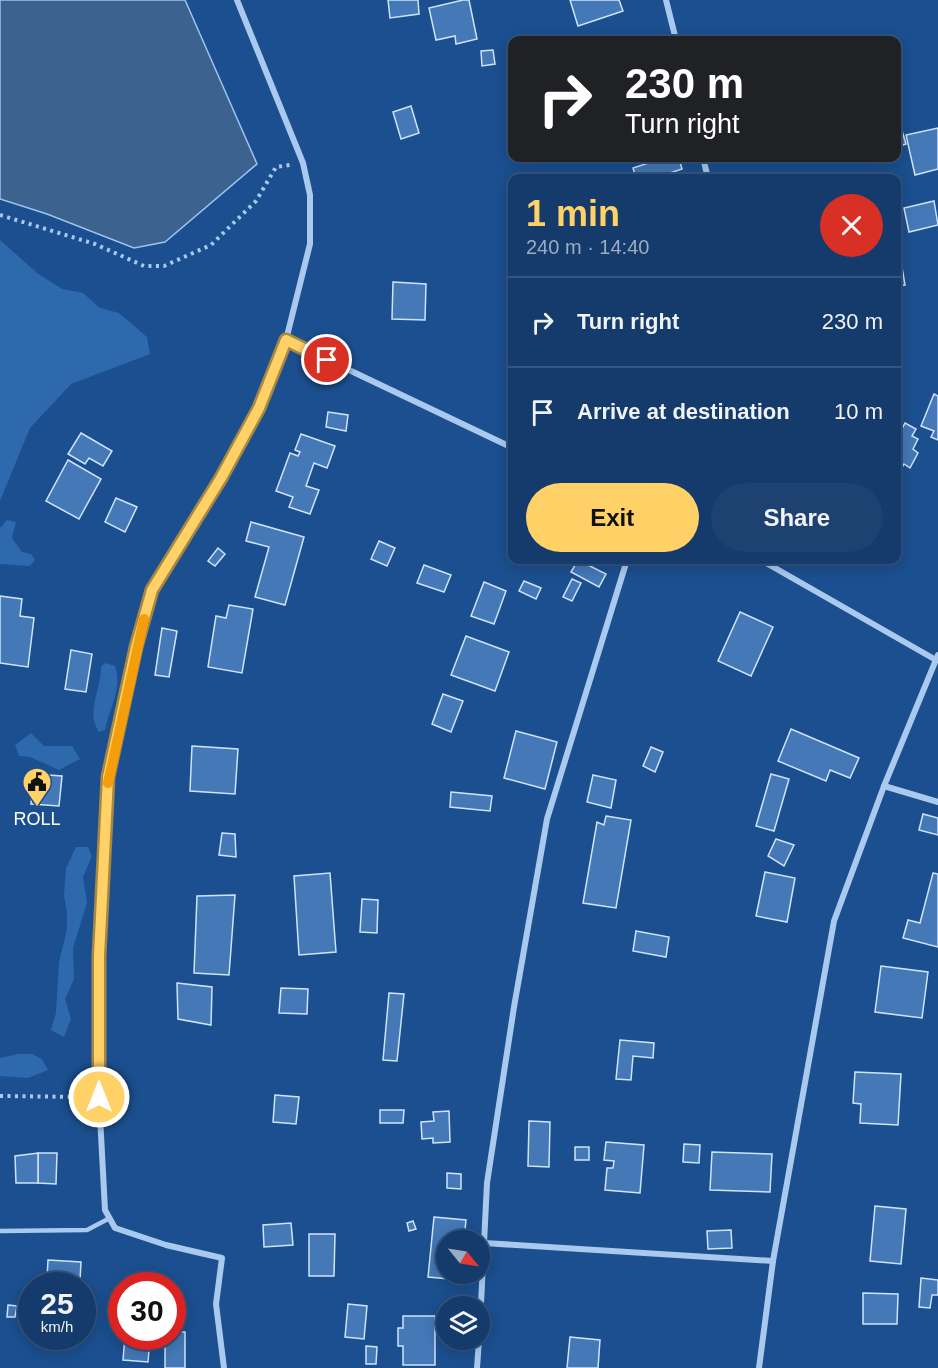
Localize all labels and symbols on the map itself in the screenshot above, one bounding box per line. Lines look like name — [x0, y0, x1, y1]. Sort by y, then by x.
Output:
pin — [301, 334, 352, 385]
public building icon: ROLL — [21, 766, 53, 808]
place label: ROLL — [13, 809, 61, 829]
position arrow — [67, 1065, 131, 1129]
north arrow — [436, 1230, 490, 1284]
speed limit sign: 30 — [108, 1272, 186, 1350]

